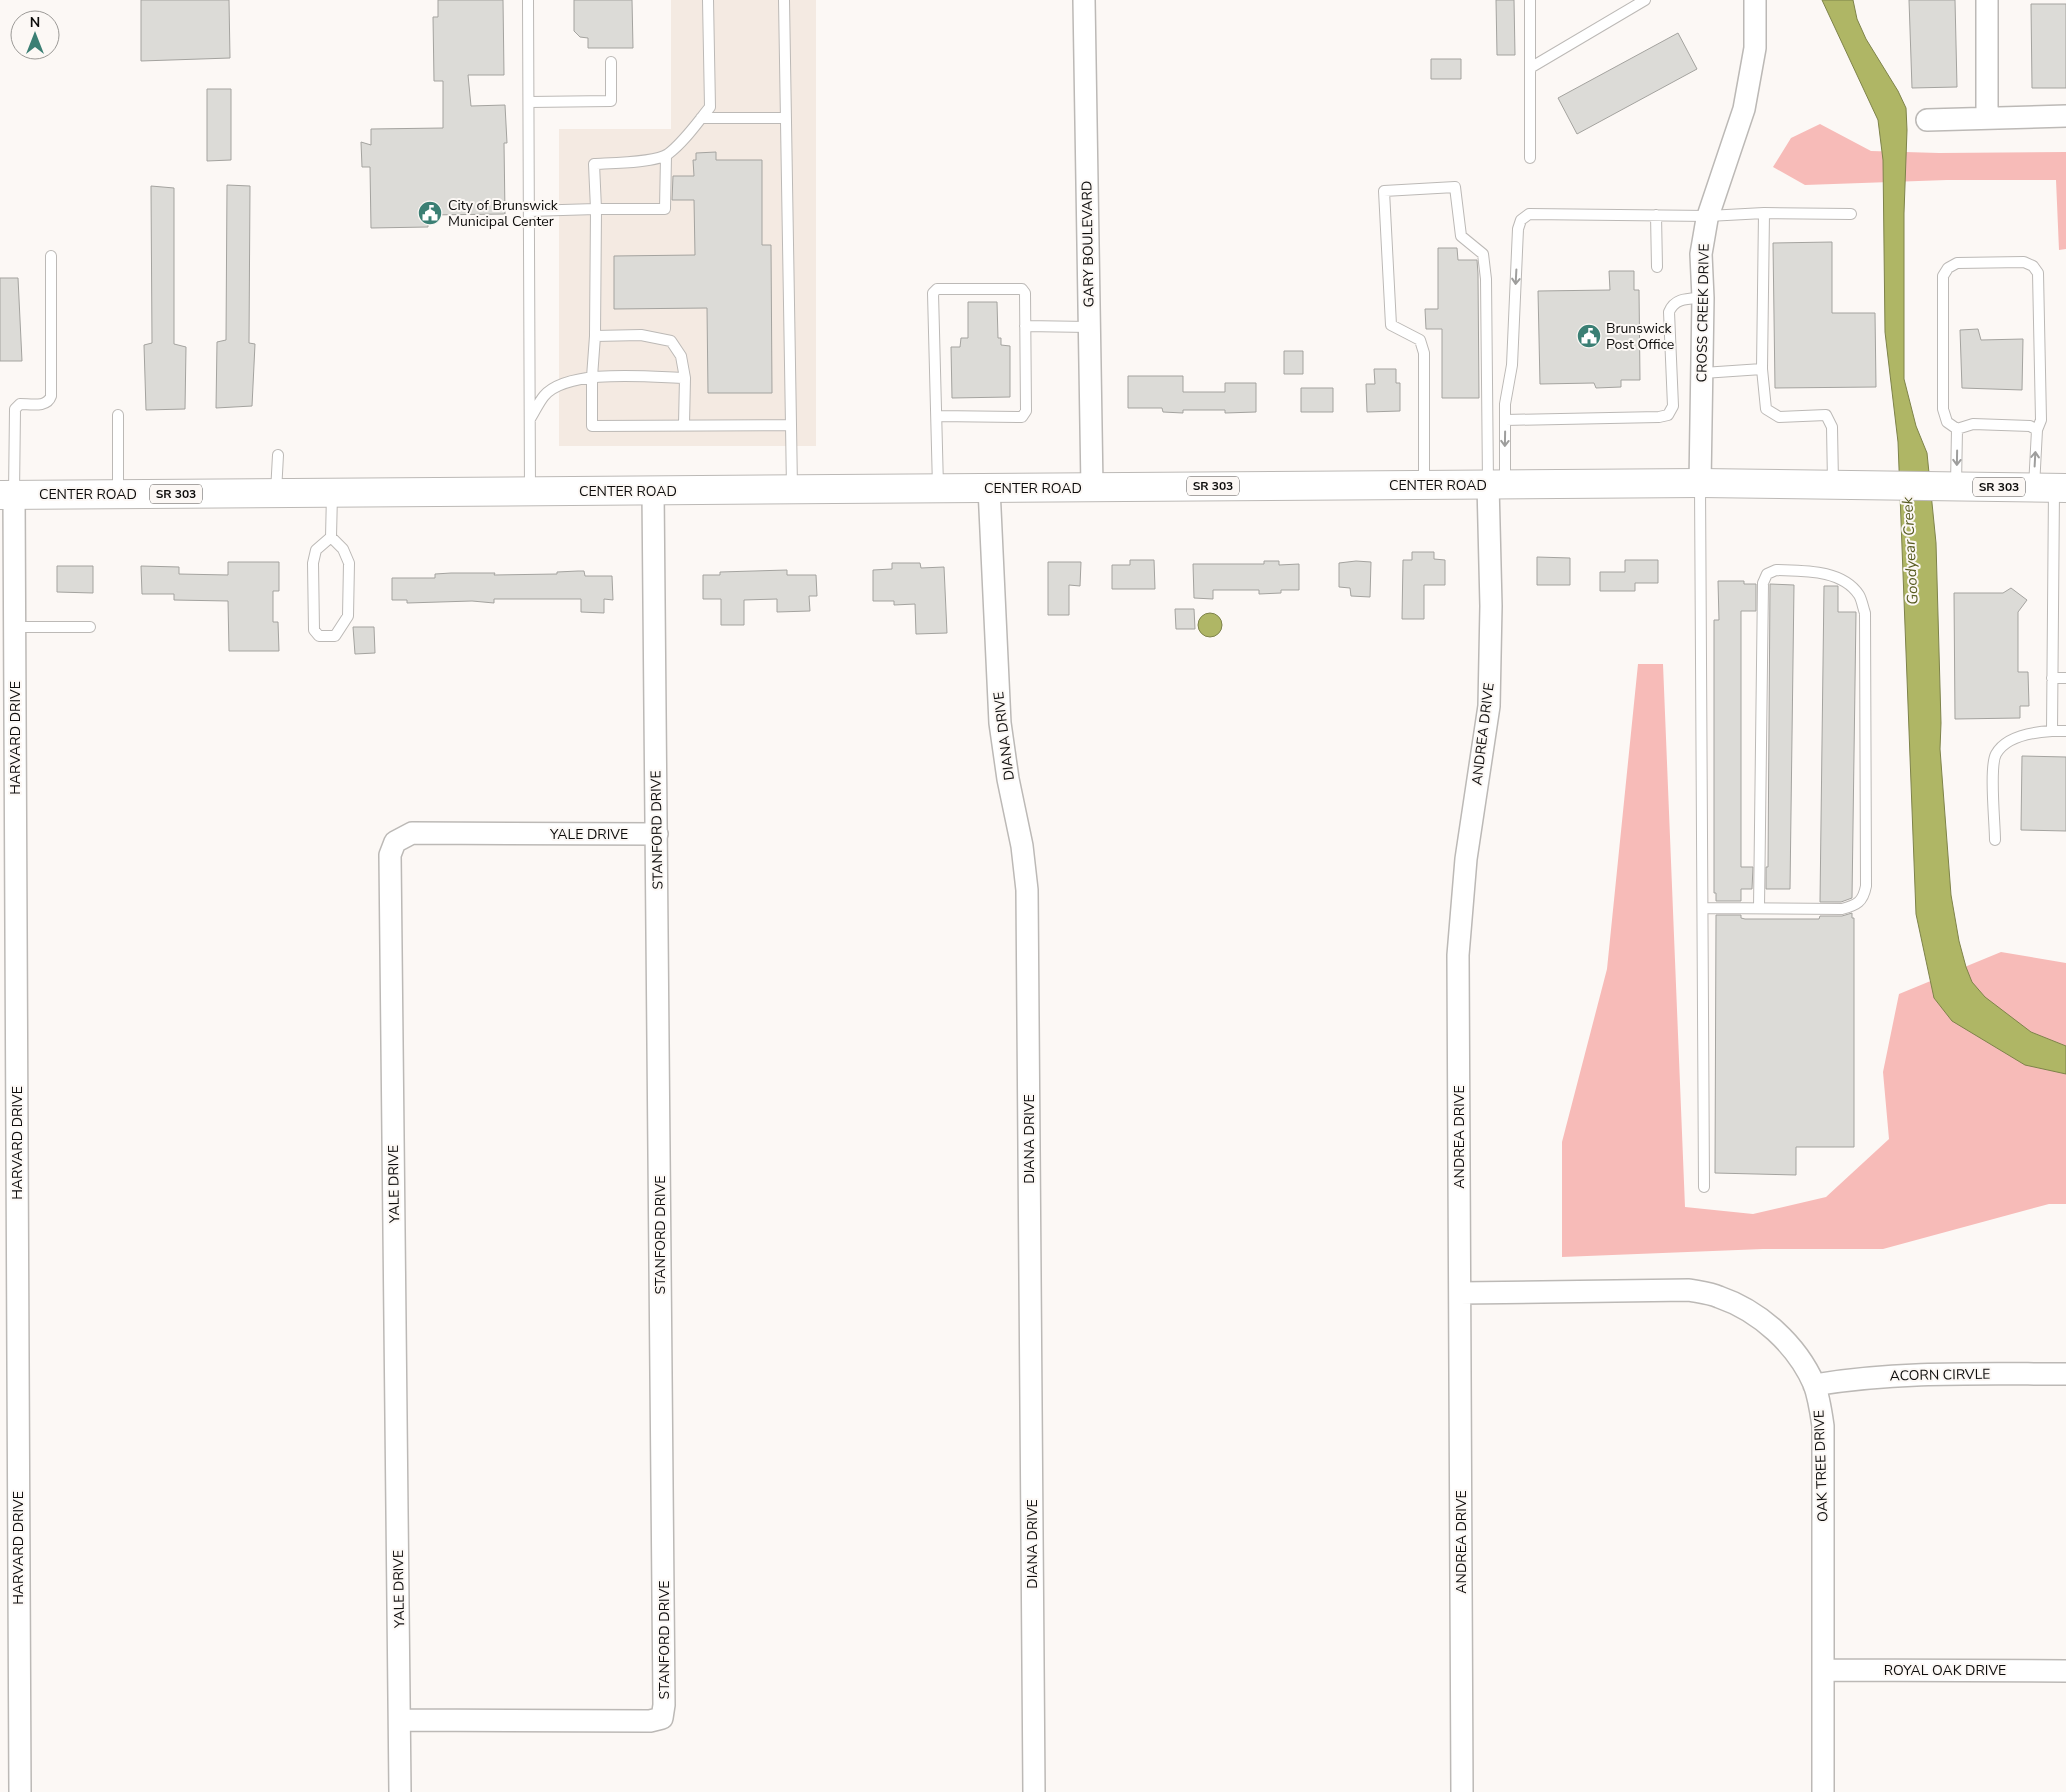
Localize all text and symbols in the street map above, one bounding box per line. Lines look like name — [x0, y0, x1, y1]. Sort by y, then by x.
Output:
north arrow — [10, 10, 60, 60]
text: N — [30, 13, 40, 32]
street label: GARY BOULEVARD — [1077, 181, 1099, 307]
place label: City of Brunswick Municipal Center — [448, 196, 559, 231]
public building icon: City of Brunswick Municipal Center — [417, 200, 443, 226]
street label: CROSS CREEK DRIVE — [1692, 243, 1714, 383]
one-way arrow — [1511, 269, 1520, 285]
place label: Brunswick Post Office — [1606, 319, 1674, 354]
public building icon: Brunswick Post Office — [1576, 323, 1602, 349]
one-way arrow — [1500, 430, 1510, 447]
one-way arrow — [1952, 450, 1962, 466]
one-way arrow — [2031, 451, 2040, 467]
road number: SR 303 — [1187, 476, 1239, 496]
street label: CENTER ROAD — [1389, 476, 1487, 495]
road number: SR 303 — [1973, 478, 2025, 497]
street label: CENTER ROAD — [984, 479, 1082, 498]
street label: CENTER ROAD — [579, 482, 677, 501]
road number: SR 303 — [150, 484, 202, 504]
street label: CENTER ROAD — [39, 485, 137, 504]
water label: Goodyear Creek — [1897, 496, 1923, 605]
street label: HARVARD DRIVE — [6, 681, 25, 795]
street label: ANDREA DRIVE — [1467, 682, 1499, 786]
street label: DIANA DRIVE — [989, 690, 1019, 782]
street label: STANFORD DRIVE — [646, 770, 668, 890]
street label: YALE DRIVE — [549, 825, 628, 844]
street label: ANDREA DRIVE — [1450, 1085, 1469, 1189]
street label: HARVARD DRIVE — [8, 1086, 27, 1200]
street label: DIANA DRIVE — [1020, 1094, 1039, 1184]
street label: YALE DRIVE — [384, 1145, 404, 1224]
street label: STANFORD DRIVE — [651, 1176, 670, 1295]
street label: ACORN CIRVLE — [1889, 1365, 1991, 1385]
street label: OAK TREE DRIVE — [1810, 1410, 1832, 1522]
street label: ANDREA DRIVE — [1452, 1490, 1471, 1594]
street label: HARVARD DRIVE — [9, 1491, 28, 1605]
street label: DIANA DRIVE — [1023, 1499, 1042, 1589]
street label: YALE DRIVE — [389, 1550, 409, 1629]
street label: STANFORD DRIVE — [655, 1581, 674, 1700]
street label: ROYAL OAK DRIVE — [1884, 1661, 2006, 1680]

